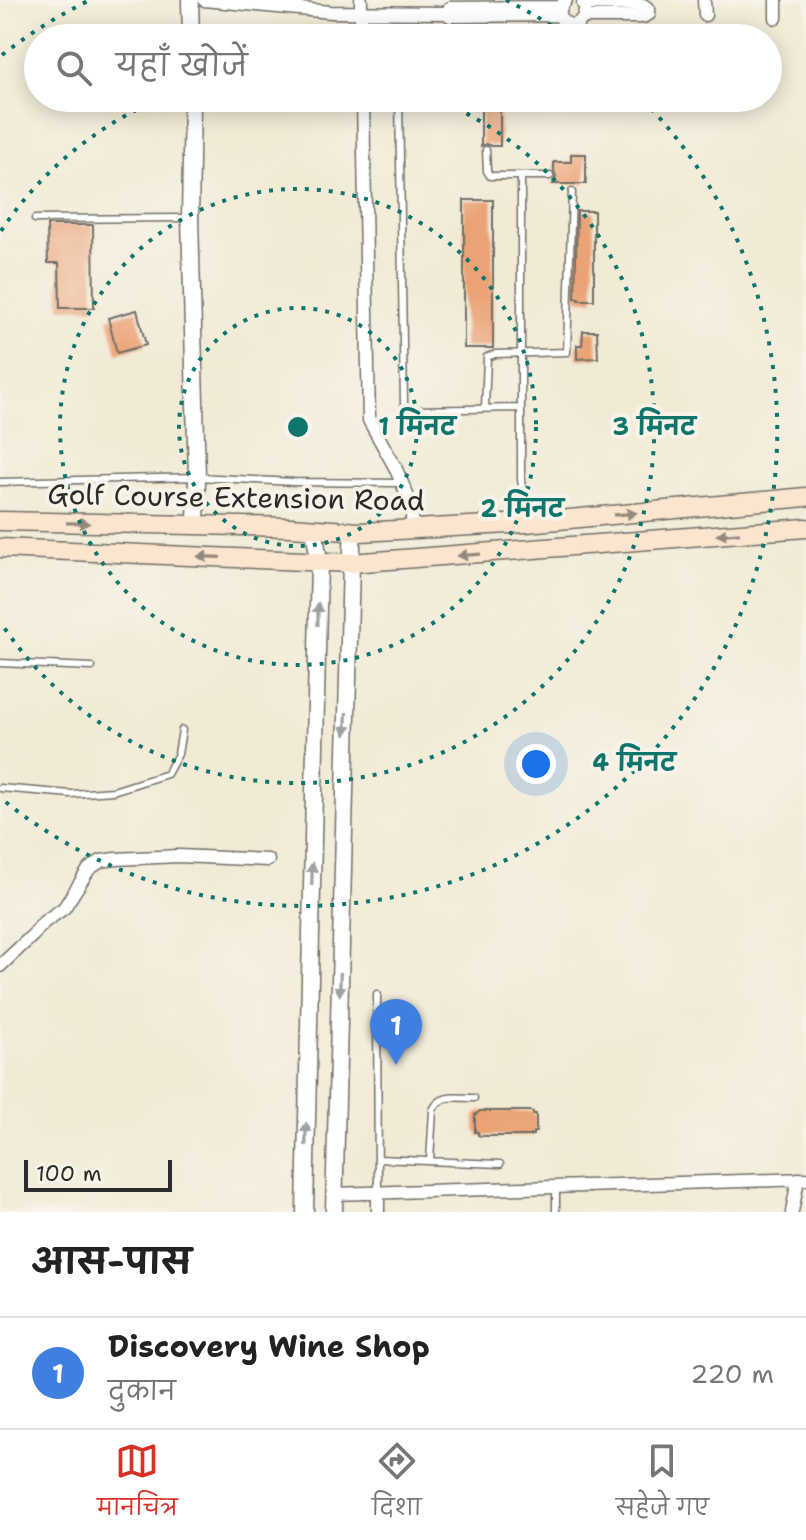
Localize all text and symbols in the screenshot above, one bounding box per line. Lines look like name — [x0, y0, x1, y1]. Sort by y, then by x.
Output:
search box — [24, 24, 782, 112]
text: यहाँ खोजें — [116, 45, 248, 86]
icon: search — [52, 46, 96, 90]
text: 1 मिनट — [378, 407, 458, 443]
text: 3 मिनट — [612, 407, 698, 443]
centre of rings — [284, 413, 312, 441]
street label: Golf Course Extension Road — [47, 475, 425, 519]
text: 2 मिनट — [480, 489, 566, 525]
one-way arrow — [613, 507, 638, 520]
one-way arrow — [66, 517, 91, 529]
one-way arrow — [715, 528, 740, 541]
one-way arrow — [456, 549, 481, 562]
one-way arrow — [196, 550, 221, 563]
one-way arrow — [312, 601, 324, 626]
one-way arrow — [340, 712, 353, 737]
text: 4 मिनट — [592, 743, 678, 779]
your location — [516, 744, 556, 784]
one-way arrow — [306, 861, 319, 886]
one-way arrow — [333, 972, 346, 997]
pin: 1 — [370, 999, 422, 1065]
one-way arrow — [300, 1121, 313, 1146]
scale bar — [24, 1156, 172, 1192]
text: 100 m — [36, 1159, 102, 1188]
text: आस-पास — [32, 1238, 191, 1284]
text: Discovery Wine Shop — [108, 1326, 430, 1367]
text: 1 — [52, 1356, 64, 1391]
text: 220 m — [690, 1356, 774, 1391]
text: दुकान — [108, 1373, 176, 1408]
tab: मानचित्र — [97, 1439, 178, 1532]
tab: दिशा — [372, 1439, 422, 1532]
tab: सहेजे गए — [616, 1439, 709, 1532]

